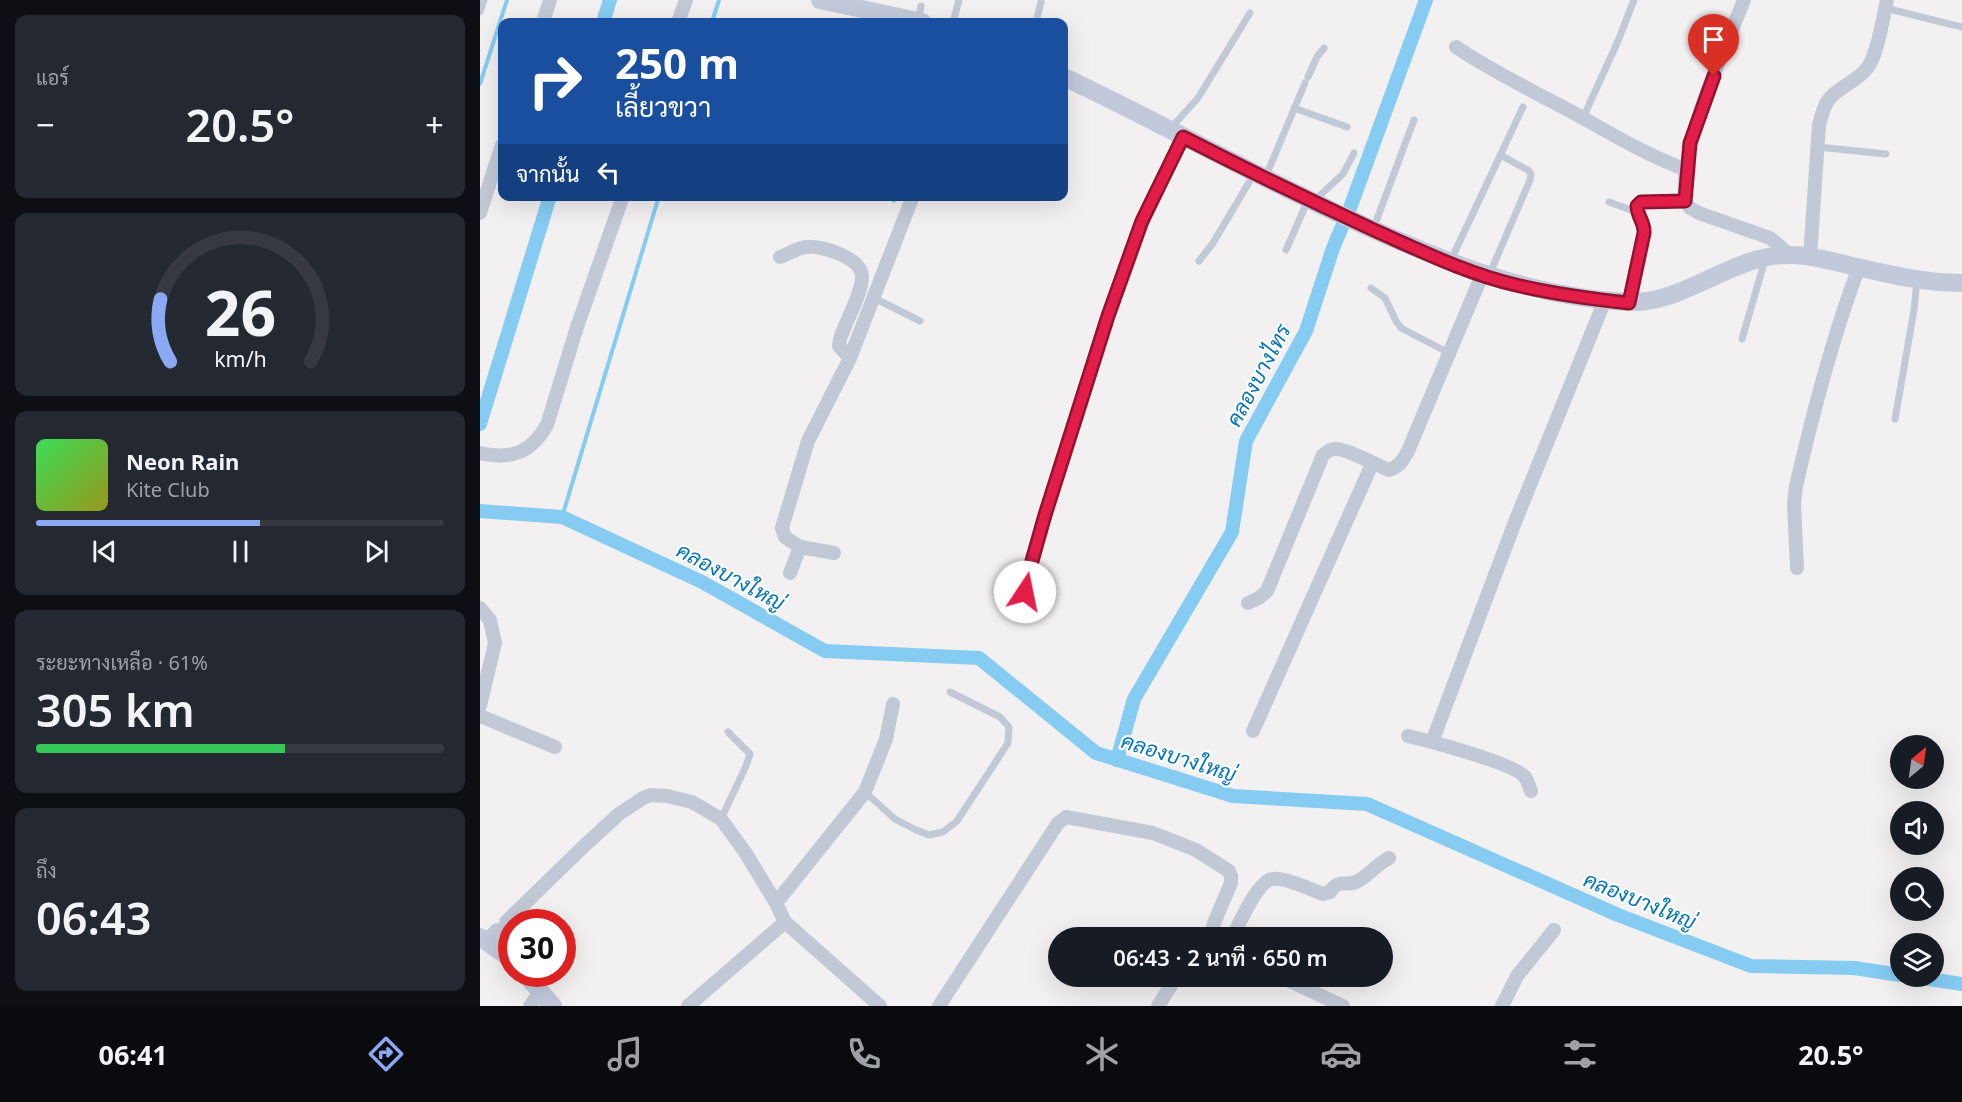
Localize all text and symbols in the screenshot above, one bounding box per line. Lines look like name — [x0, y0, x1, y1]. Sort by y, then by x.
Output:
pin — [1688, 14, 1739, 76]
icon: arrive — [1697, 23, 1730, 56]
text: 250 m — [615, 34, 739, 91]
icon: right — [516, 42, 594, 120]
text: แอร์ — [36, 64, 69, 91]
text: เลี้ยวขวา — [615, 88, 711, 125]
text: 20.5° — [186, 94, 294, 155]
text: − — [36, 102, 55, 147]
text: + — [425, 102, 444, 147]
icon: left — [592, 156, 625, 189]
text: จากนั้น — [516, 158, 580, 188]
text: 26 — [204, 269, 276, 354]
water label: คลองบางไทร — [1219, 318, 1297, 431]
text: km/h — [214, 344, 266, 373]
text: Neon Rain — [126, 446, 239, 476]
text: Kite Club — [126, 476, 210, 503]
icon: previous — [88, 535, 121, 568]
icon: pause — [224, 535, 257, 568]
icon: next — [360, 535, 393, 568]
water label: คลองบางใหญ่ — [672, 536, 791, 617]
position arrow — [993, 560, 1057, 624]
text: ระยะทางเหลือ · 61% — [36, 649, 208, 676]
text: 305 km — [36, 679, 195, 740]
water label: คลองบางใหญ่ — [1118, 726, 1241, 788]
north arrow — [1890, 735, 1944, 789]
map controls — [1890, 735, 1944, 987]
button: sound — [1890, 801, 1944, 855]
text: ถึง — [36, 857, 57, 884]
water label: คลองบางใหญ่ — [1580, 865, 1701, 936]
button: search — [1890, 867, 1944, 921]
text: 06:43 — [36, 887, 151, 948]
speed limit sign: 30 — [498, 909, 576, 987]
button: layers — [1890, 933, 1944, 987]
text: 06:43 · 2 นาที · 650 m — [1113, 942, 1328, 972]
icon: directions — [365, 1033, 407, 1075]
icon: music — [604, 1033, 646, 1075]
icon: phone — [843, 1033, 885, 1075]
icon: climate — [1081, 1033, 1123, 1075]
icon: car — [1320, 1033, 1362, 1075]
icon: filters — [1559, 1033, 1601, 1075]
text: 06:41 — [98, 1036, 168, 1073]
text: 20.5° — [1798, 1036, 1864, 1073]

